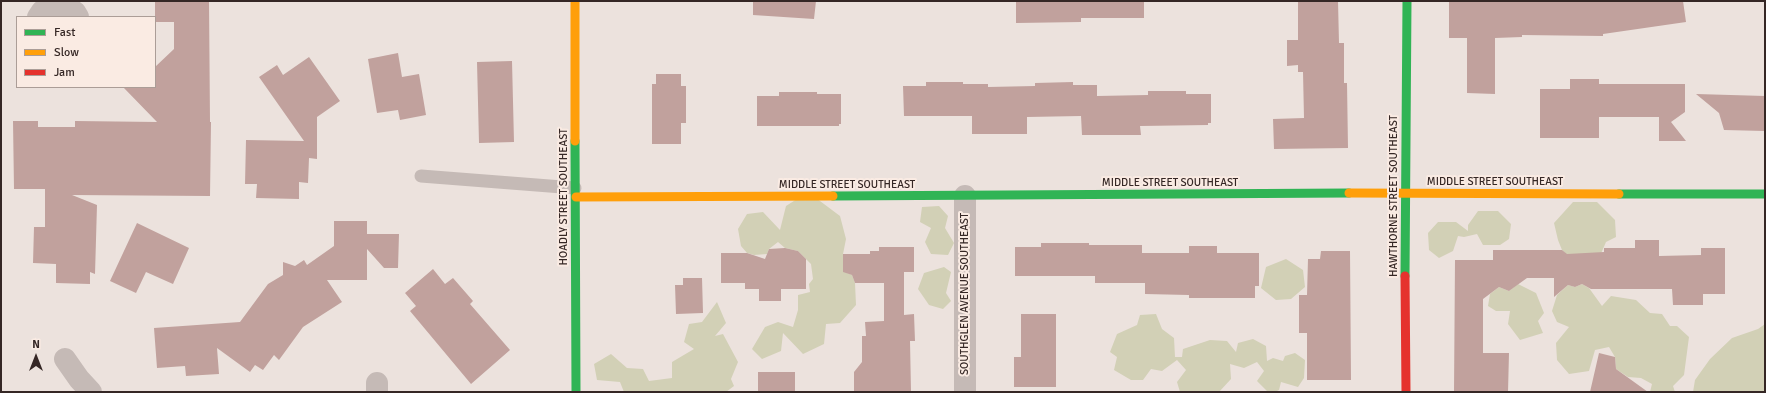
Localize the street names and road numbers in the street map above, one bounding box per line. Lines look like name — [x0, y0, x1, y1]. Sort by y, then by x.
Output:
street label: HAWTHORNE STREET SOUTHEAST — [1387, 115, 1401, 277]
street label: HOADLY STREET SOUTHEAST — [557, 129, 571, 265]
street label: MIDDLE STREET SOUTHEAST — [1427, 175, 1563, 189]
street label: MIDDLE STREET SOUTHEAST — [1102, 176, 1238, 190]
street label: MIDDLE STREET SOUTHEAST — [779, 178, 915, 192]
street label: SOUTHGLEN AVENUE SOUTHEAST — [958, 213, 972, 375]

